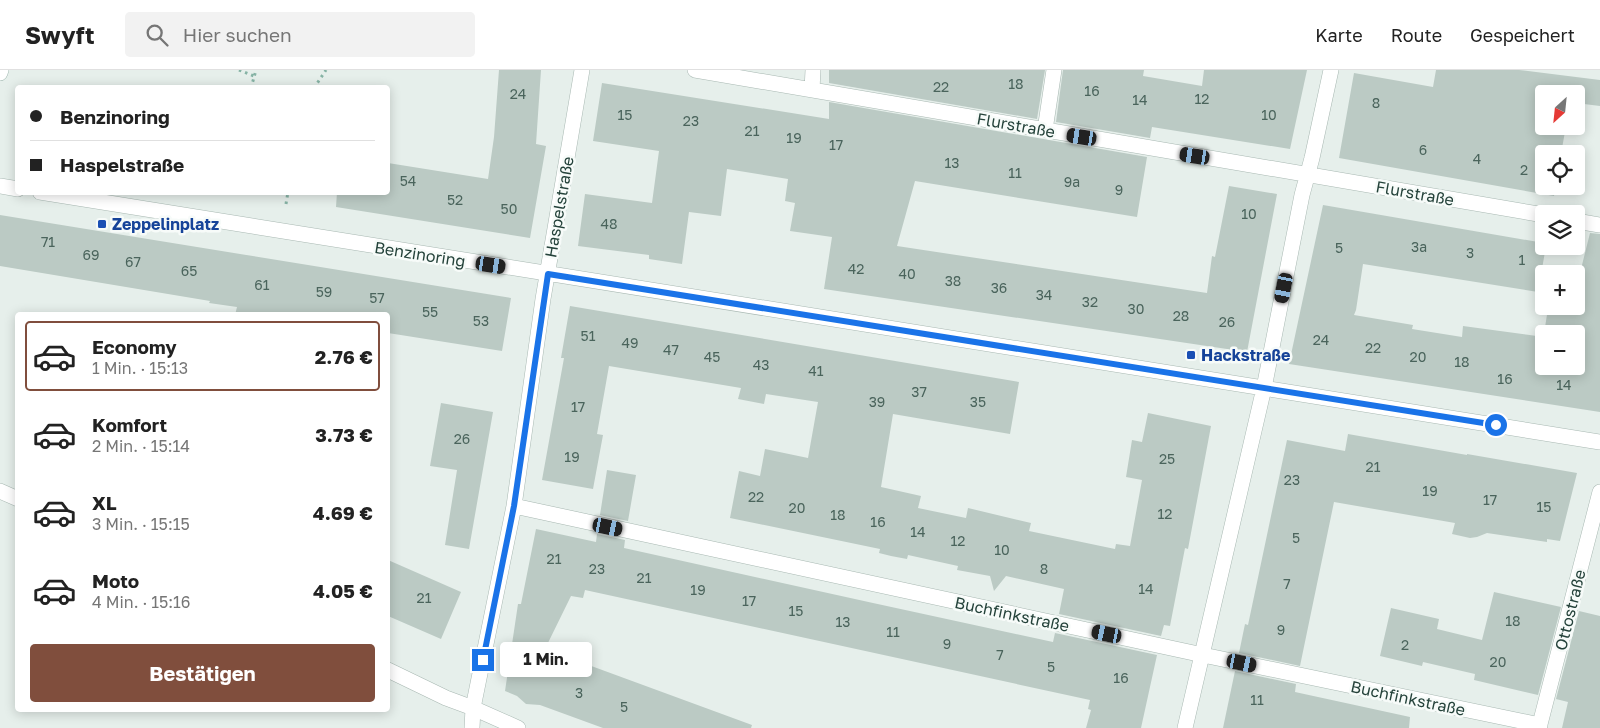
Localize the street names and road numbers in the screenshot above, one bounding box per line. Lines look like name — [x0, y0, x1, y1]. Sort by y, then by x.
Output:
street label: Flurstraße — [975, 108, 1057, 142]
street label: Haspelstraße — [540, 155, 578, 259]
street label: Flurstraße — [1374, 176, 1456, 210]
street label: Benzinoring — [373, 237, 467, 271]
street label: Ottostraße — [1550, 567, 1590, 653]
street label: Buchfinkstraße — [953, 592, 1071, 636]
street label: Buchfinkstraße — [1349, 676, 1467, 720]

